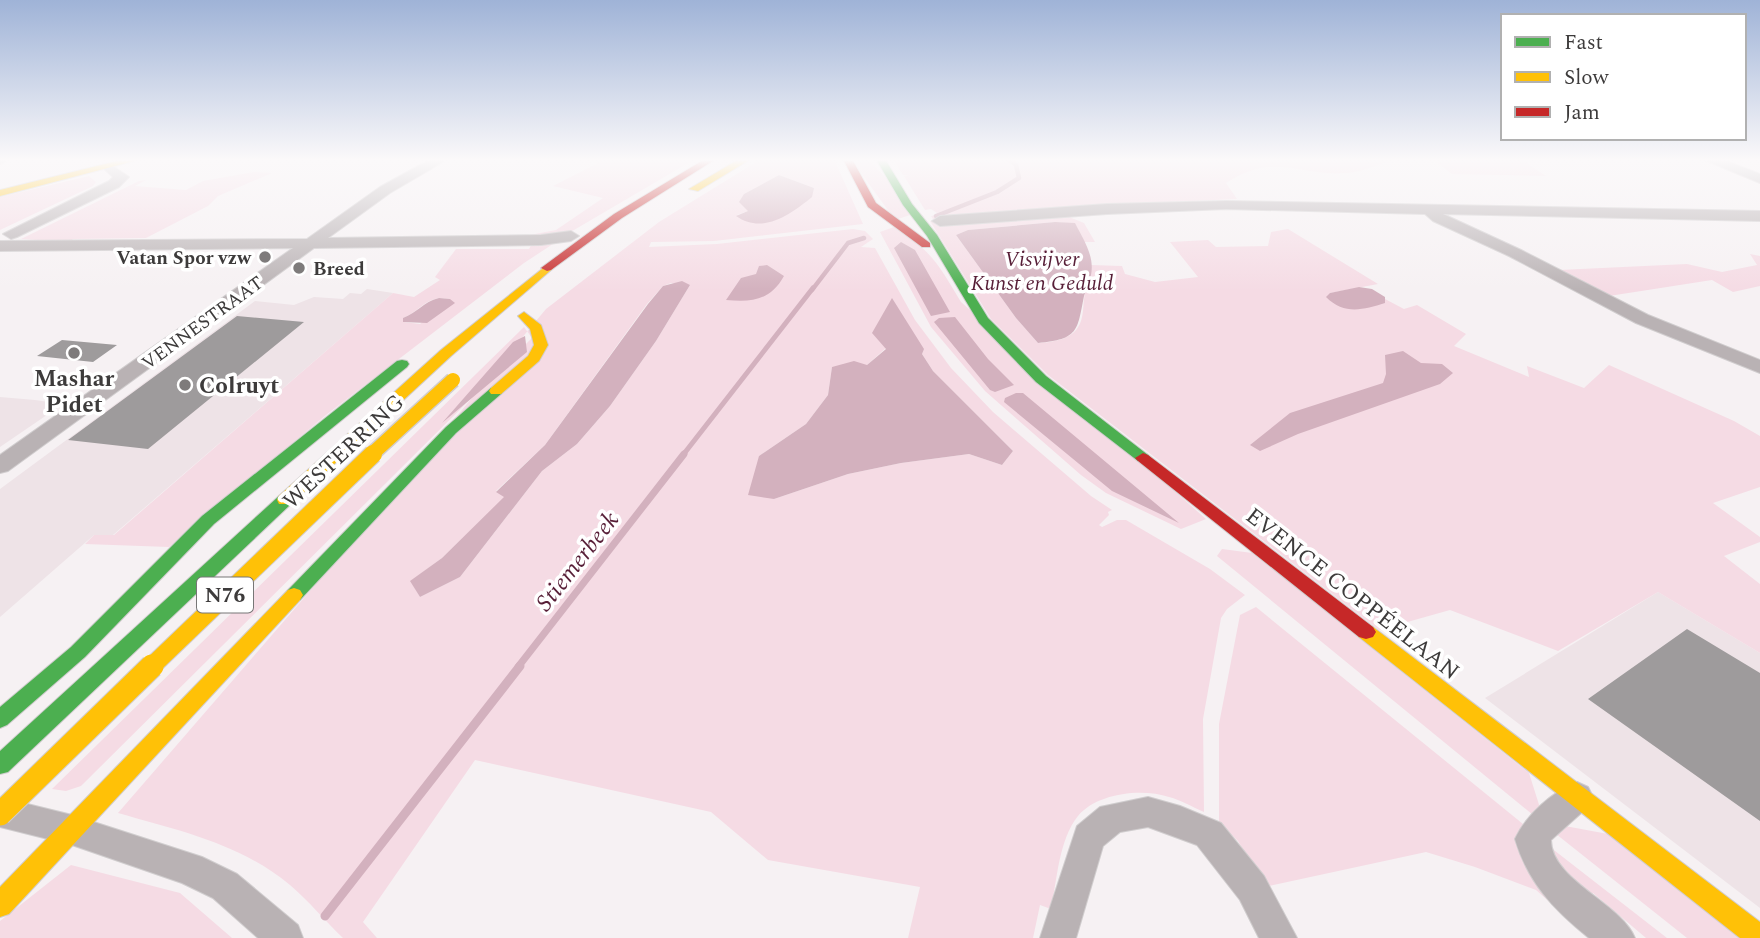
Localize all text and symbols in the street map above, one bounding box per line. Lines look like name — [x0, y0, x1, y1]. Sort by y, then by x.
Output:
legend — [1501, 14, 1746, 140]
text: Fast — [1564, 27, 1603, 59]
text: Slow — [1564, 62, 1610, 94]
text: Jam — [1564, 97, 1600, 129]
place label: Vatan Spor vzw — [116, 244, 252, 273]
water label: Visvijver Kunst en Geduld — [971, 244, 1113, 300]
marker: Vatan Spor vzw — [257, 249, 273, 265]
place label: Breed — [313, 255, 365, 284]
marker: Breed — [291, 260, 307, 276]
street label: VENNESTRAAT — [136, 269, 270, 377]
marker: Mashar Pidet — [66, 345, 82, 361]
place label: Mashar Pidet — [34, 362, 115, 423]
place label: Colruyt — [199, 369, 279, 404]
marker: Colruyt — [177, 377, 193, 393]
street label: WESTERRING — [275, 386, 413, 518]
street label: EVENCE COPPÉELAAN — [1237, 499, 1467, 689]
water label: Stiemerbeek — [527, 504, 628, 619]
road number: N76 — [197, 578, 253, 612]

